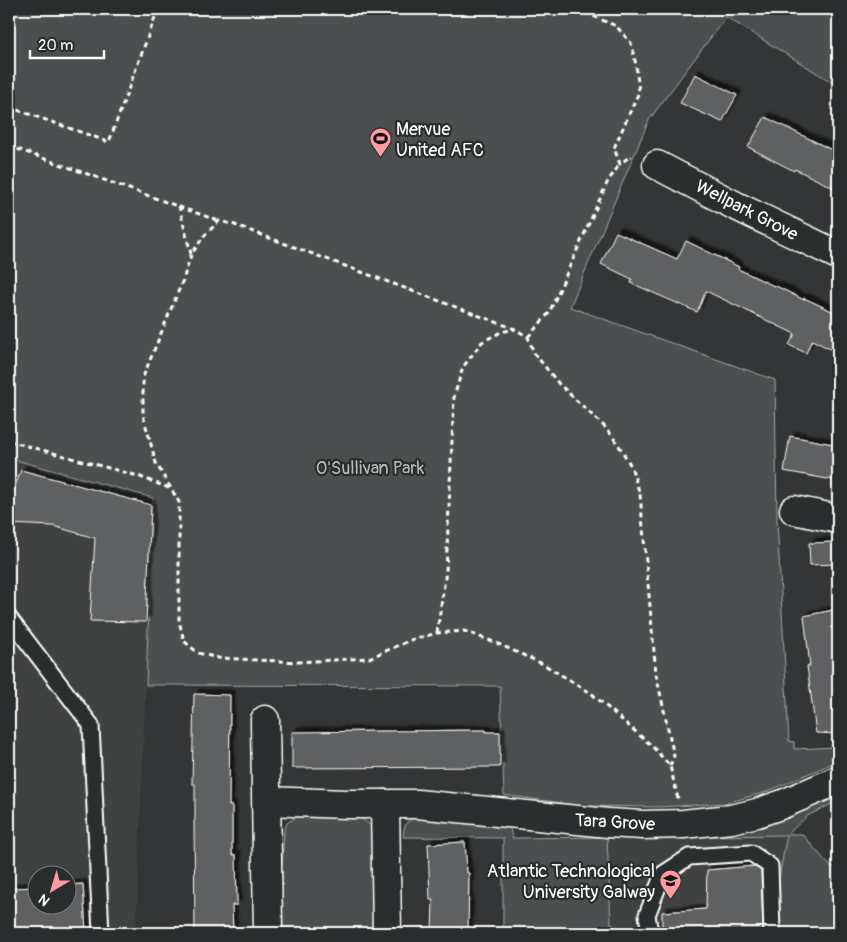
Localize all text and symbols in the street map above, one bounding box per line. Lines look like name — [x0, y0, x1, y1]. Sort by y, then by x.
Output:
scale bar — [30, 28, 104, 60]
text: 20 m — [38, 36, 73, 55]
place label: Mervue United AFC — [396, 118, 484, 162]
sports icon: Mervue United AFC — [368, 127, 392, 158]
street label: Wellpark Grove — [692, 175, 802, 246]
park label: O'Sullivan Park — [316, 457, 425, 480]
street label: Tara Grove — [574, 809, 656, 836]
place label: Atlantic Technological University Galway — [487, 860, 655, 904]
north arrow — [28, 864, 78, 914]
school or university icon: Atlantic Technological University Galway — [659, 869, 683, 900]
text: N — [35, 890, 53, 909]

